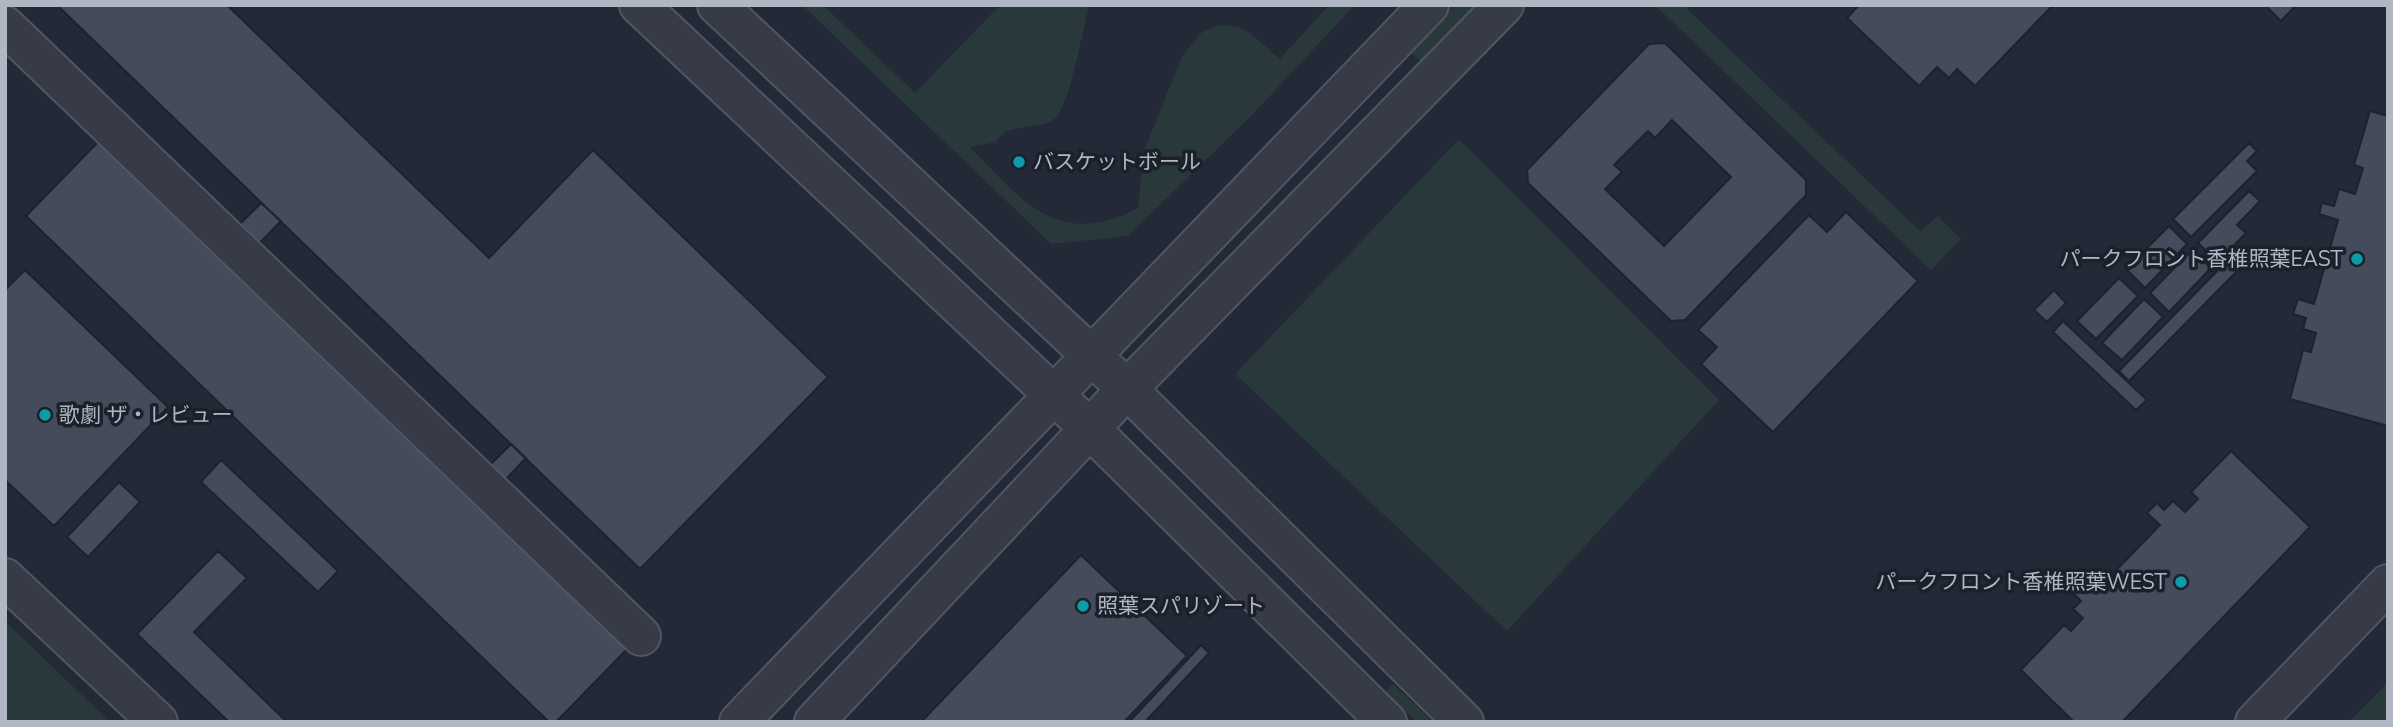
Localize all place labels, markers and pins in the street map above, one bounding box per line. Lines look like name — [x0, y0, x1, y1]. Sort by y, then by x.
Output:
place label: バスケットボール — [1033, 148, 1201, 176]
marker: バスケットボール — [1011, 154, 1027, 170]
place label: パークフロント香椎照葉EAST — [2060, 245, 2343, 273]
marker: パークフロント香椎照葉EAST — [2349, 251, 2365, 267]
place label: 歌劇 ザ・レビュー — [59, 401, 232, 429]
marker: 歌劇 ザ・レビュー — [37, 407, 53, 423]
place label: パークフロント香椎照葉WEST — [1876, 568, 2167, 596]
marker: パークフロント香椎照葉WEST — [2173, 574, 2189, 590]
place label: 照葉スパリゾート — [1097, 592, 1265, 620]
marker: 照葉スパリゾート — [1075, 598, 1091, 614]

